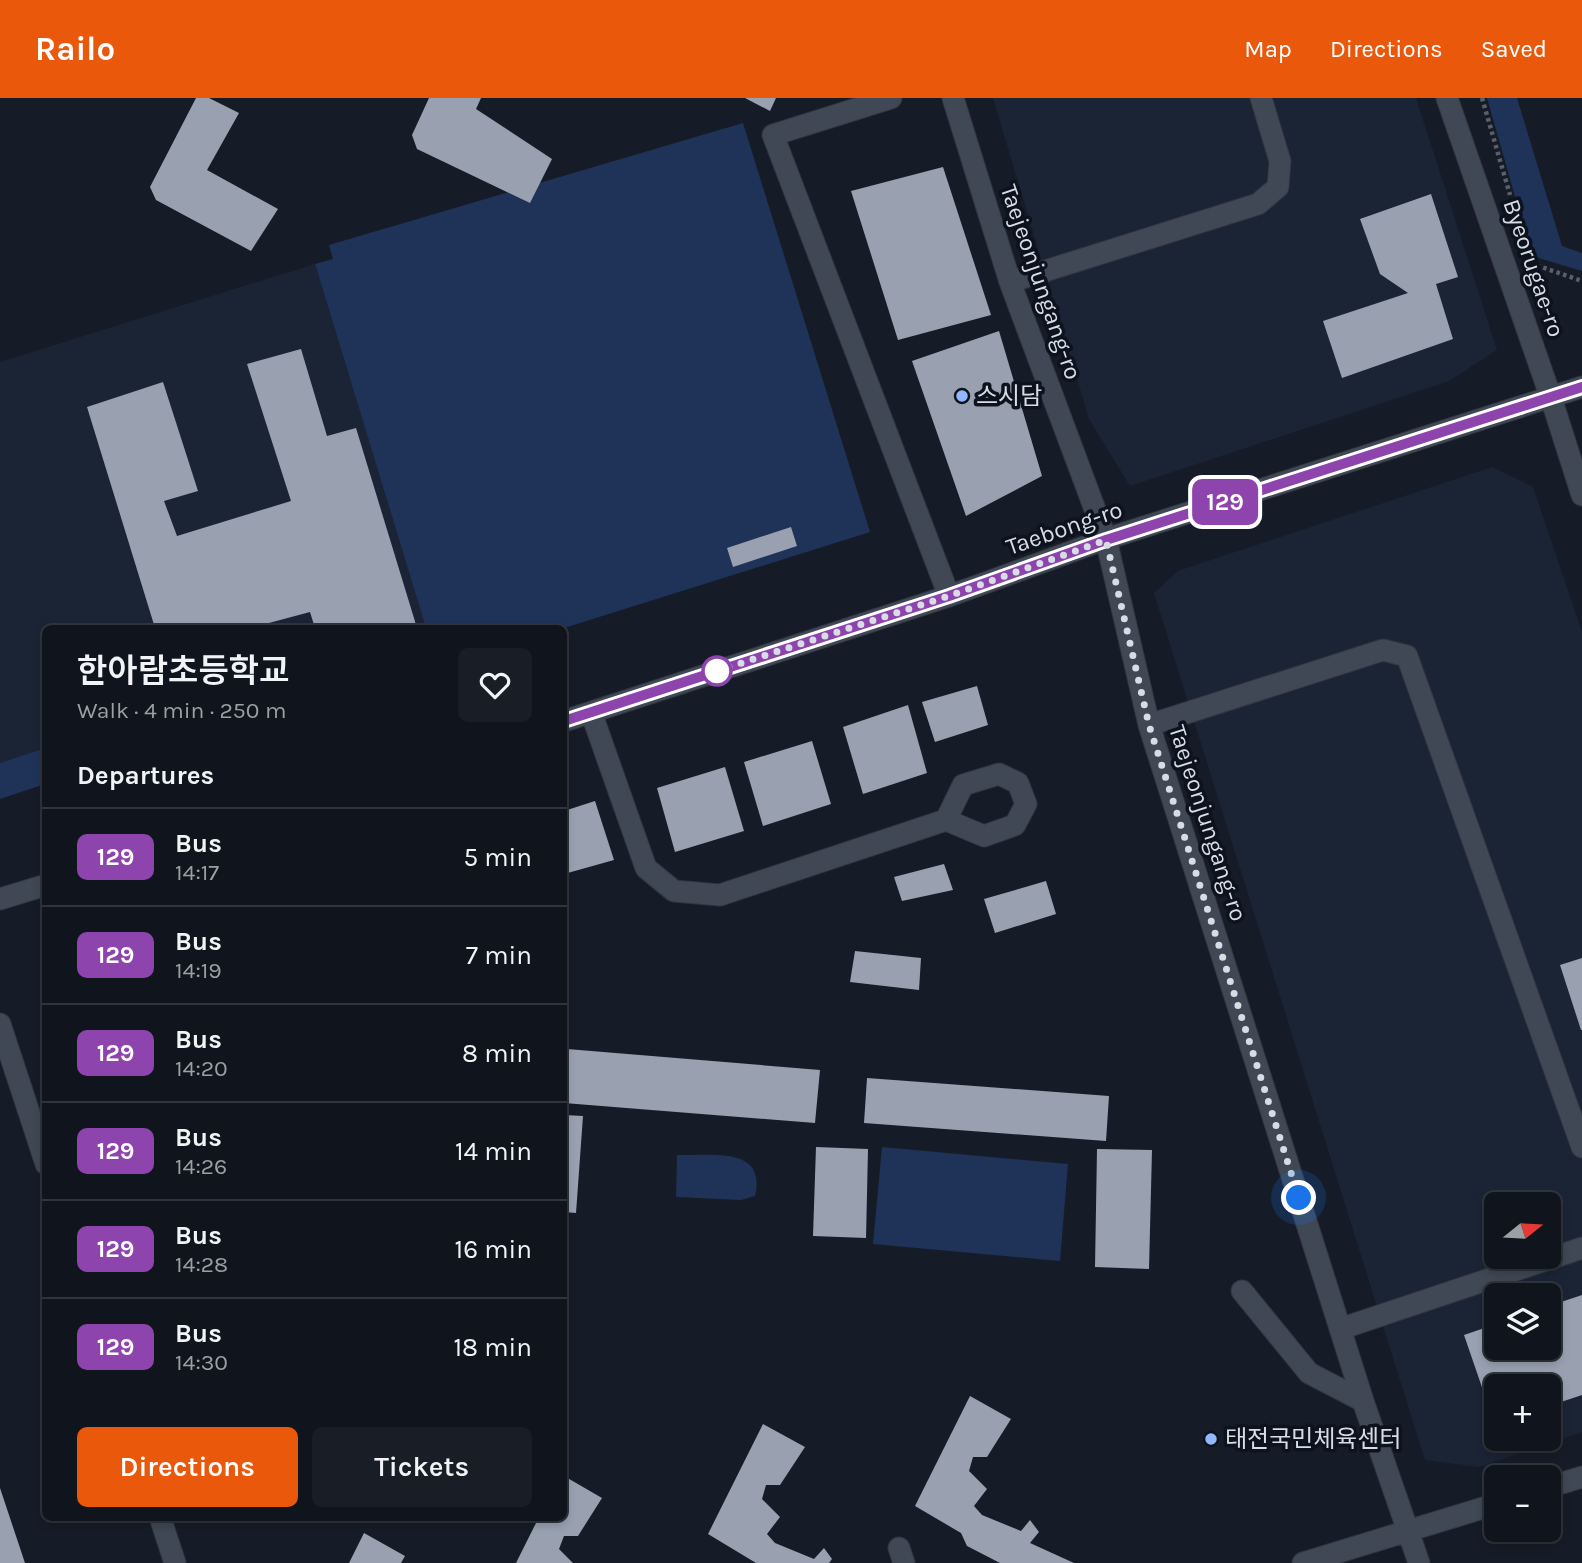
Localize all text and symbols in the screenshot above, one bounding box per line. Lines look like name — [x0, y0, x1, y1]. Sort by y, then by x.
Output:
text: Railo — [35, 30, 115, 68]
text: Map — [1244, 35, 1292, 63]
text: Directions — [1330, 35, 1443, 63]
text: Saved — [1481, 35, 1547, 63]
street label: Taejeonjungang-ro — [994, 181, 1088, 383]
street label: Byeorugae-ro — [1497, 195, 1571, 341]
place label: 스시담 — [976, 382, 1042, 410]
marker: 스시담 — [954, 388, 970, 404]
line badge: 129 — [1185, 479, 1265, 525]
text: 129 — [1206, 488, 1244, 516]
street label: Taebong-ro — [1002, 495, 1126, 561]
button: heart — [458, 648, 532, 722]
text: 한아람초등학교 — [77, 652, 290, 690]
unlabelled marker — [702, 656, 732, 686]
text: Walk · 4 min · 250 m — [77, 697, 286, 724]
street label: Taejeonjungang-ro — [1163, 721, 1253, 925]
text: Departures — [77, 760, 214, 791]
text: Bus — [175, 828, 222, 859]
text: 5 min — [463, 842, 532, 873]
text: 129 — [97, 843, 134, 871]
text: 14:17 — [175, 859, 219, 886]
text: Bus — [175, 926, 222, 957]
text: 7 min — [466, 940, 532, 971]
text: 129 — [97, 941, 134, 969]
text: 14:19 — [175, 957, 222, 984]
text: Bus — [175, 1024, 222, 1055]
text: 8 min — [462, 1038, 532, 1069]
text: 129 — [97, 1039, 134, 1067]
text: 14:20 — [175, 1055, 228, 1082]
text: Bus — [175, 1122, 222, 1153]
text: 14 min — [455, 1136, 532, 1167]
text: 129 — [97, 1137, 134, 1165]
text: 14:26 — [175, 1153, 227, 1180]
your location — [1281, 1180, 1316, 1215]
north arrow — [1484, 1192, 1561, 1269]
map controls — [1484, 1192, 1561, 1542]
text: Bus — [175, 1220, 222, 1251]
text: 16 min — [455, 1234, 532, 1265]
text: 129 — [97, 1235, 134, 1263]
text: 14:28 — [175, 1251, 228, 1278]
button: layers — [1484, 1283, 1561, 1360]
text: Bus — [175, 1318, 222, 1349]
text: 18 min — [453, 1332, 532, 1363]
text: 129 — [97, 1333, 134, 1361]
text: 14:30 — [175, 1349, 228, 1376]
button: + — [1484, 1374, 1561, 1451]
place label: 태전국민체육센터 — [1225, 1425, 1402, 1453]
button: Directions — [77, 1427, 298, 1507]
button: Tickets — [312, 1427, 532, 1507]
marker: 태전국민체육센터 — [1203, 1431, 1219, 1447]
button: − — [1484, 1465, 1561, 1542]

